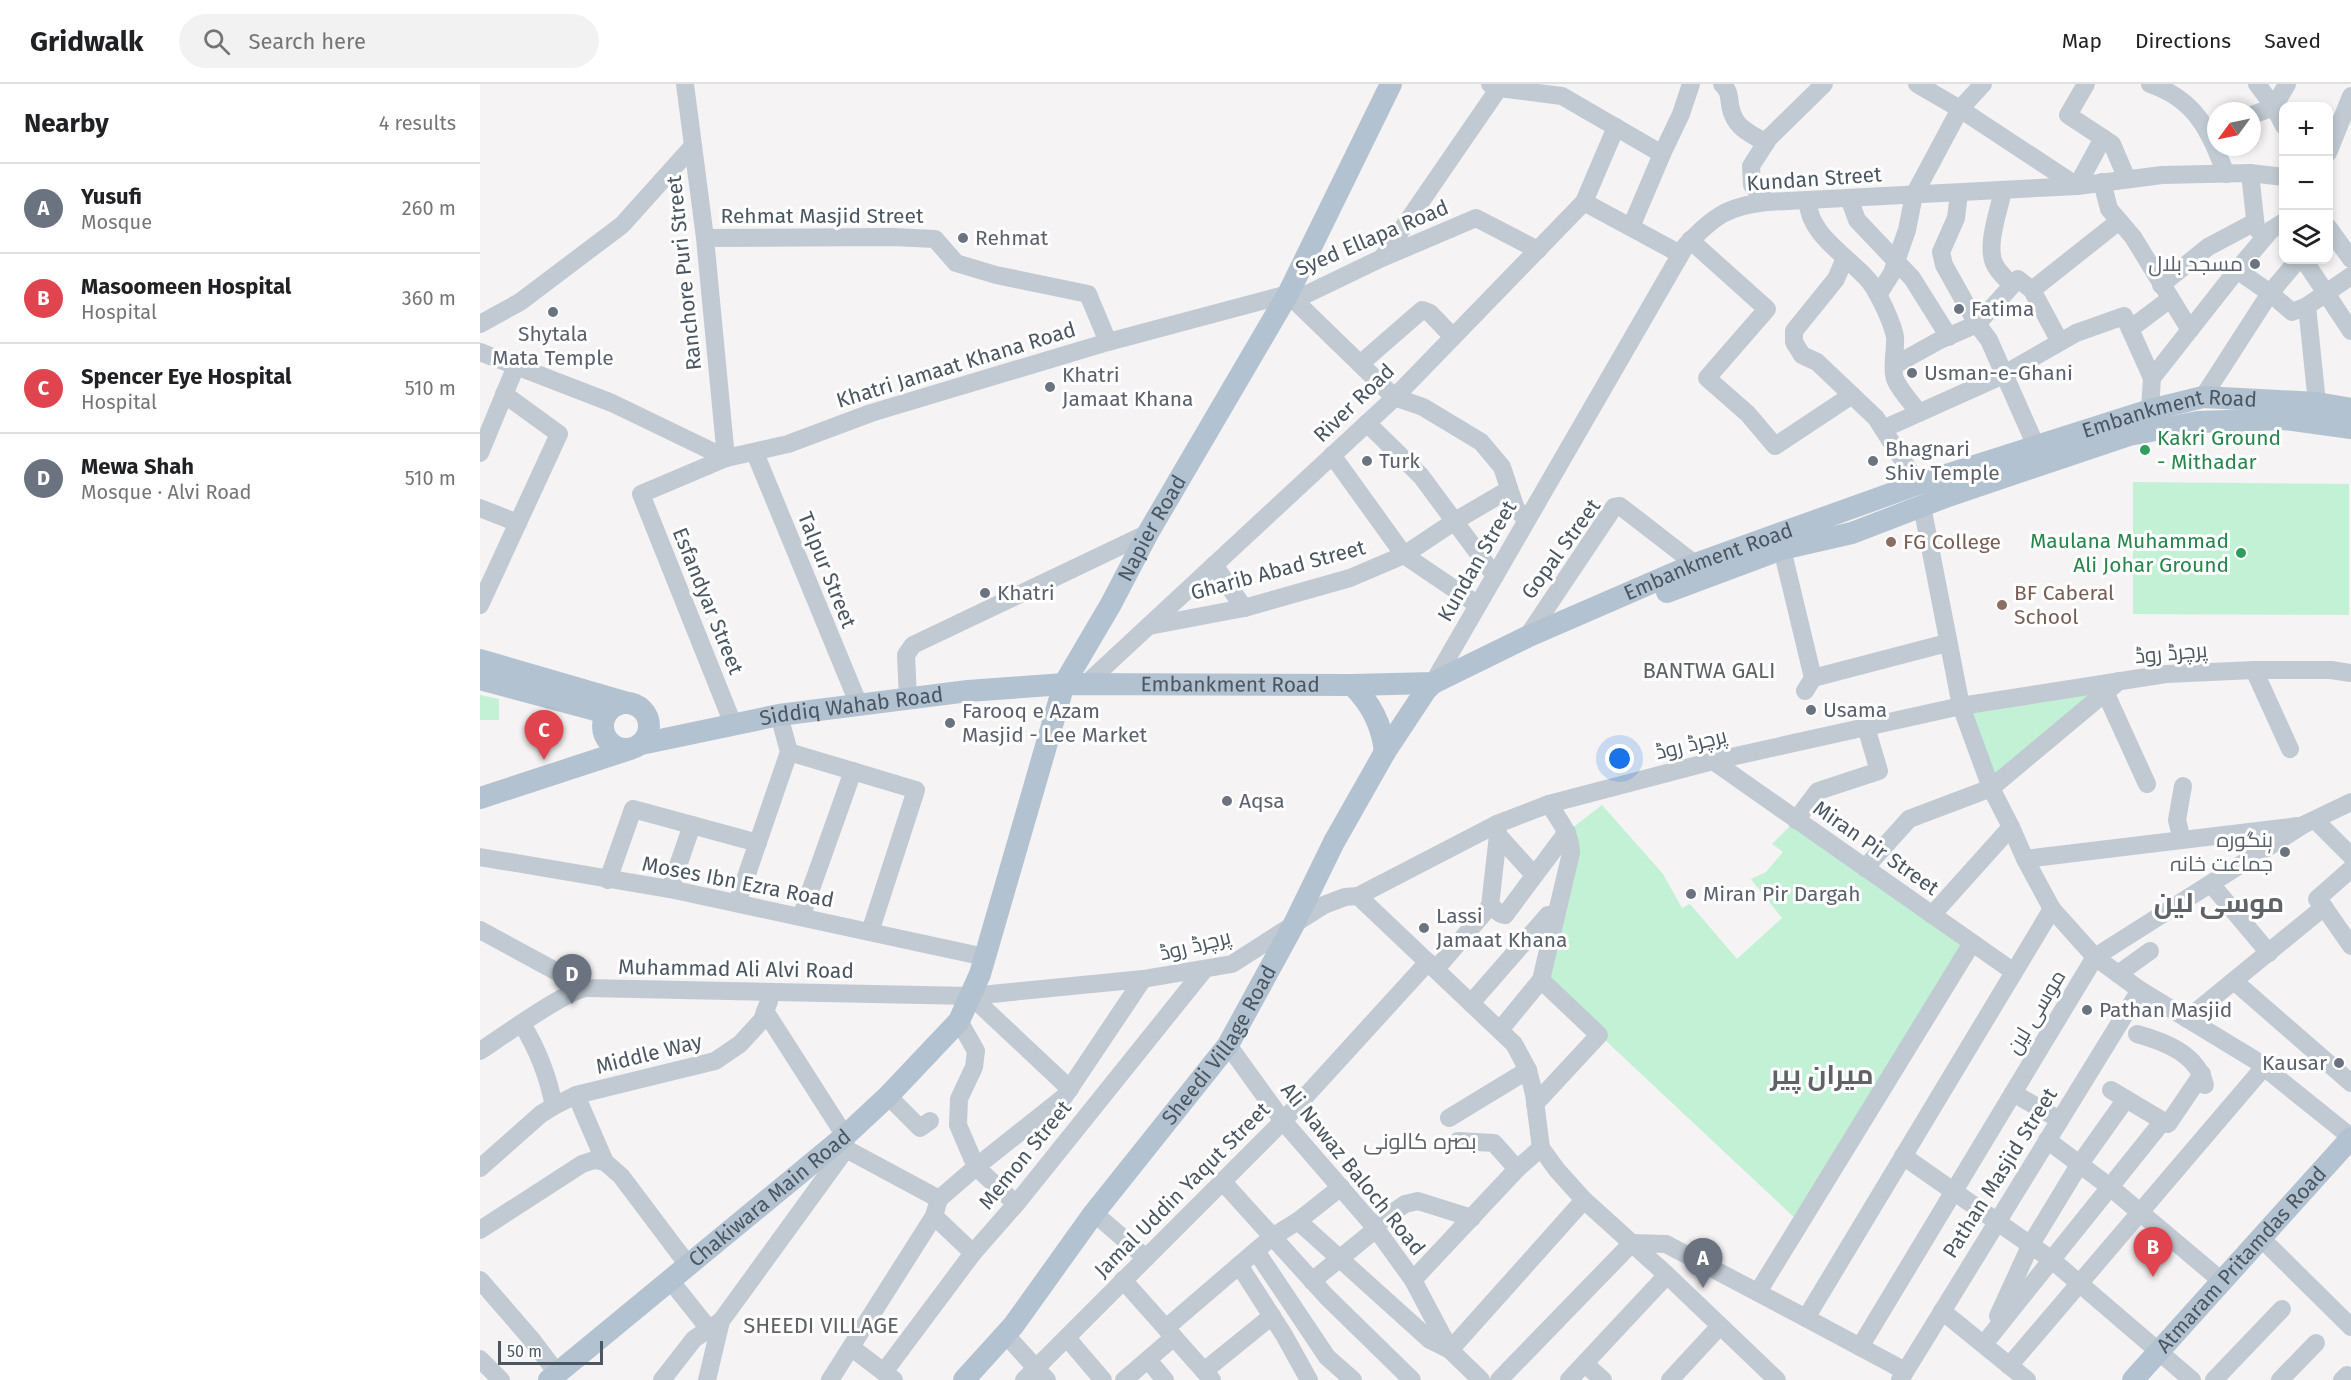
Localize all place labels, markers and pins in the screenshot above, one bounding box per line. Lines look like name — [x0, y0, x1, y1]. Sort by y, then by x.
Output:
place label: Rehmat — [975, 225, 1049, 251]
marker: Rehmat — [956, 231, 970, 245]
place label: مسجد بلال — [2148, 251, 2243, 277]
marker: مسجد بلال — [2248, 257, 2262, 271]
place label: Fatima — [1971, 296, 2034, 322]
marker: Fatima — [1952, 302, 1966, 316]
marker: Shytala Mata Temple — [546, 305, 560, 319]
place label: Shytala Mata Temple — [492, 321, 614, 371]
place label: Usman-e-Ghani — [1924, 360, 2073, 386]
place label: Khatri Jamaat Khana — [1062, 362, 1194, 412]
marker: Usman-e-Ghani — [1905, 366, 1919, 380]
marker: Khatri Jamaat Khana — [1043, 380, 1057, 394]
place label: Kakri Ground - Mithadar — [2157, 425, 2281, 475]
place label: Bhagnari Shiv Temple — [1885, 436, 2000, 486]
marker: Kakri Ground - Mithadar — [2138, 443, 2152, 457]
place label: Turk — [1379, 448, 1420, 474]
marker: Turk — [1360, 454, 1374, 468]
marker: Bhagnari Shiv Temple — [1866, 454, 1880, 468]
place label: Maulana Muhammad Ali Johar Ground — [2030, 528, 2229, 578]
place label: FG College — [1903, 529, 2001, 555]
marker: FG College — [1884, 535, 1898, 549]
marker: Maulana Muhammad Ali Johar Ground — [2234, 546, 2248, 560]
place label: Khatri — [997, 580, 1055, 606]
place label: BF Caberal School — [2014, 580, 2114, 630]
marker: Khatri — [978, 586, 992, 600]
marker: BF Caberal School — [1995, 598, 2009, 612]
place label: Usama — [1823, 697, 1887, 723]
place label: Farooq e Azam Masjid - Lee Market — [962, 698, 1148, 748]
marker: Usama — [1804, 703, 1818, 717]
pin: C — [524, 710, 564, 760]
marker: Farooq e Azam Masjid - Lee Market — [943, 716, 957, 730]
place label: Aqsa — [1239, 788, 1285, 814]
marker: Aqsa — [1220, 794, 1234, 808]
place label: ہنگورہ جماعت خانہ — [2170, 827, 2273, 877]
marker: ہنگورہ جماعت خانہ — [2278, 845, 2292, 859]
place label: Miran Pir Dargah — [1703, 881, 1861, 907]
marker: Miran Pir Dargah — [1684, 887, 1698, 901]
place label: Lassi Jamaat Khana — [1436, 903, 1568, 953]
marker: Lassi Jamaat Khana — [1417, 921, 1431, 935]
pin: D — [552, 954, 592, 1004]
place label: Pathan Masjid — [2099, 997, 2232, 1023]
marker: Pathan Masjid — [2080, 1003, 2094, 1017]
place label: Kausar — [2262, 1050, 2327, 1076]
marker: Kausar — [2332, 1056, 2346, 1070]
pin: B — [2134, 1228, 2172, 1277]
pin: A — [1684, 1238, 1722, 1288]

